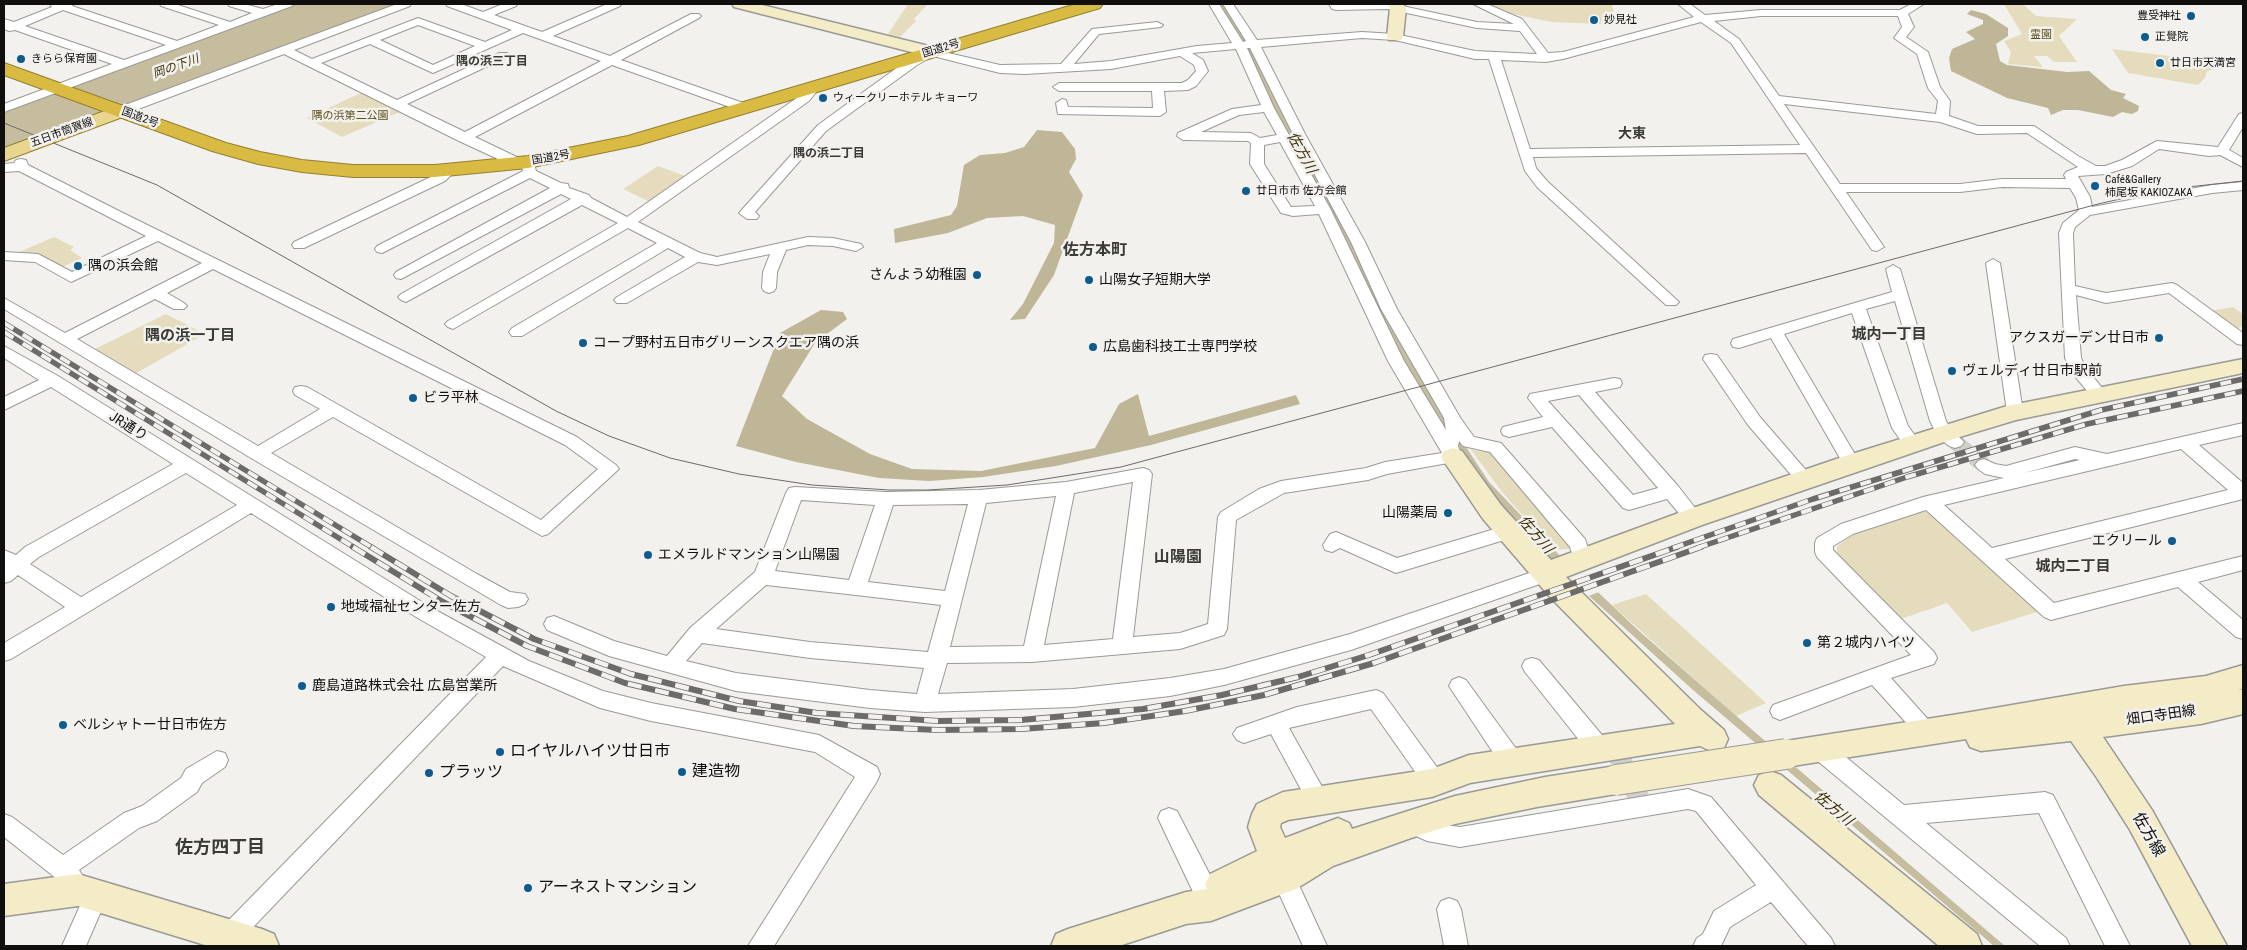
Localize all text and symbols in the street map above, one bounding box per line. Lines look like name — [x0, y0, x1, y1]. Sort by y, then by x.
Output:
place label: 豊受神社 — [2137, 9, 2181, 23]
marker: 豊受神社 — [2185, 10, 2197, 22]
place label: 妙見社 — [1604, 13, 1637, 27]
marker: 妙見社 — [1588, 14, 1600, 26]
park label: 霊園 — [2030, 28, 2052, 42]
place label: 正覺院 — [2155, 30, 2188, 44]
marker: 正覺院 — [2139, 31, 2151, 43]
street label: 国道2号 — [921, 37, 961, 61]
place label: きらら保育園 — [31, 52, 97, 66]
water label: 岡の下川 — [151, 52, 201, 82]
marker: きらら保育園 — [15, 53, 27, 65]
district label: 隅の浜三丁目 — [456, 55, 528, 69]
place label: 廿日市天満宮 — [2170, 56, 2236, 70]
marker: 廿日市天満宮 — [2154, 57, 2166, 69]
place label: ウィークリーホテル キョーワ — [833, 91, 979, 105]
marker: ウィークリーホテル キョーワ — [817, 92, 829, 104]
street label: 国道2号 — [120, 105, 160, 131]
park label: 隅の浜第二公園 — [312, 109, 388, 123]
street label: 五日市筒賀線 — [29, 116, 95, 150]
district label: 大東 — [1618, 126, 1646, 142]
water label: 佐方川 — [1282, 129, 1320, 177]
district label: 隅の浜二丁目 — [793, 147, 865, 161]
street label: 国道2号 — [531, 148, 571, 168]
place label: Café&Gallery 柿尾坂 KAKIOZAKA — [2105, 173, 2193, 199]
marker: Café&Gallery 柿尾坂 KAKIOZAKA — [2089, 180, 2101, 192]
place label: 廿日市市 佐方会館 — [1256, 184, 1347, 198]
marker: 廿日市市 佐方会館 — [1240, 185, 1252, 197]
district label: 佐方本町 — [1063, 241, 1127, 261]
place label: 隅の浜会館 — [88, 258, 158, 274]
marker: 隅の浜会館 — [72, 260, 84, 272]
place label: さんよう幼稚園 — [869, 267, 967, 283]
marker: さんよう幼稚園 — [971, 269, 983, 281]
place label: 山陽女子短期大学 — [1099, 272, 1211, 288]
marker: 山陽女子短期大学 — [1083, 274, 1095, 286]
district label: 城内一丁目 — [1852, 326, 1926, 344]
district label: 隅の浜一丁目 — [145, 327, 235, 345]
place label: アクスガーデン廿日市 — [2009, 330, 2149, 346]
marker: アクスガーデン廿日市 — [2153, 332, 2165, 344]
place label: コープ野村五日市グリーンスクエア隅の浜 — [593, 335, 859, 351]
marker: コープ野村五日市グリーンスクエア隅の浜 — [577, 337, 589, 349]
place label: 広島歯科技工士専門学校 — [1103, 339, 1257, 355]
marker: 広島歯科技工士専門学校 — [1087, 341, 1099, 353]
place label: ヴェルディ廿日市駅前 — [1962, 363, 2102, 379]
marker: ヴェルディ廿日市駅前 — [1946, 365, 1958, 377]
place label: ビラ平林 — [423, 390, 479, 406]
marker: ビラ平林 — [407, 392, 419, 404]
street label: JR通り — [106, 409, 150, 445]
place label: 山陽薬局 — [1382, 505, 1438, 521]
marker: 山陽薬局 — [1442, 507, 1454, 519]
water label: 佐方川 — [1513, 512, 1557, 558]
place label: エクリール — [2092, 533, 2162, 549]
marker: エクリール — [2166, 535, 2178, 547]
place label: エメラルドマンション山陽園 — [658, 547, 840, 563]
district label: 山陽園 — [1154, 548, 1202, 568]
marker: エメラルドマンション山陽園 — [642, 549, 654, 561]
district label: 城内二丁目 — [2036, 558, 2110, 576]
place label: 地域福祉センター佐方 — [341, 599, 481, 615]
marker: 地域福祉センター佐方 — [325, 601, 337, 613]
place label: 第２城内ハイツ — [1817, 635, 1915, 651]
marker: 第２城内ハイツ — [1801, 637, 1813, 649]
place label: 鹿島道路株式会社 広島営業所 — [312, 678, 497, 694]
marker: 鹿島道路株式会社 広島営業所 — [296, 680, 308, 692]
street label: 畑口寺田線 — [2125, 703, 2197, 729]
place label: ベルシャトー廿日市佐方 — [73, 717, 227, 733]
marker: ベルシャトー廿日市佐方 — [57, 719, 69, 731]
place label: ロイヤルハイツ廿日市 — [510, 742, 670, 762]
marker: ロイヤルハイツ廿日市 — [494, 746, 506, 758]
place label: 建造物 — [692, 762, 740, 782]
place label: プラッツ — [439, 763, 503, 783]
marker: 建造物 — [676, 766, 688, 778]
marker: プラッツ — [423, 767, 435, 779]
water label: 佐方川 — [1810, 788, 1856, 830]
street label: 佐方線 — [2128, 809, 2168, 861]
district label: 佐方四丁目 — [175, 837, 265, 859]
place label: アーネストマンション — [538, 878, 697, 898]
marker: アーネストマンション — [522, 882, 534, 894]

